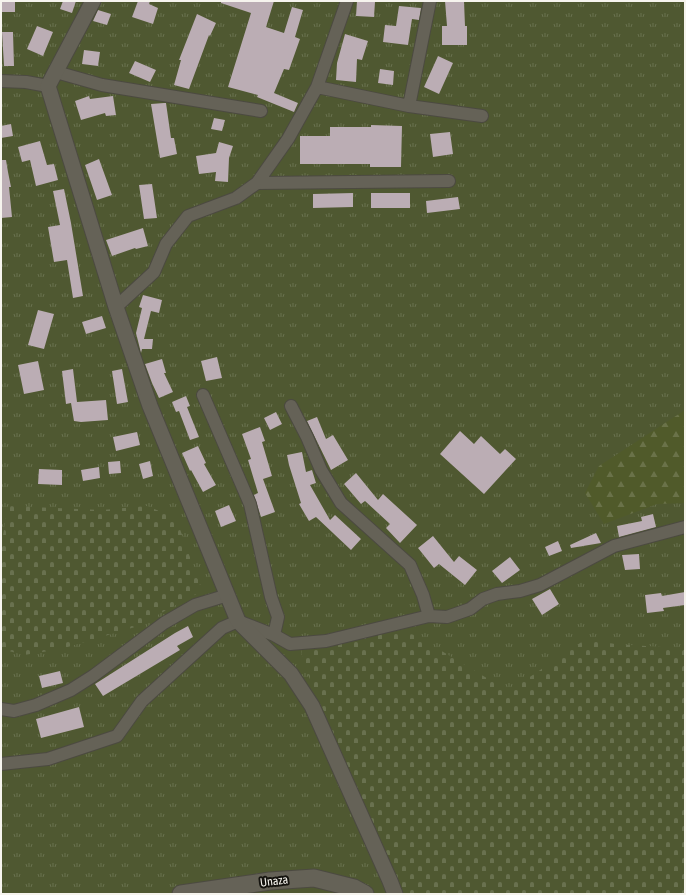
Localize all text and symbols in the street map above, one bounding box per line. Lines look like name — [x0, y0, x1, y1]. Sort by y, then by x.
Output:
street label: Unaza — [259, 872, 289, 890]

